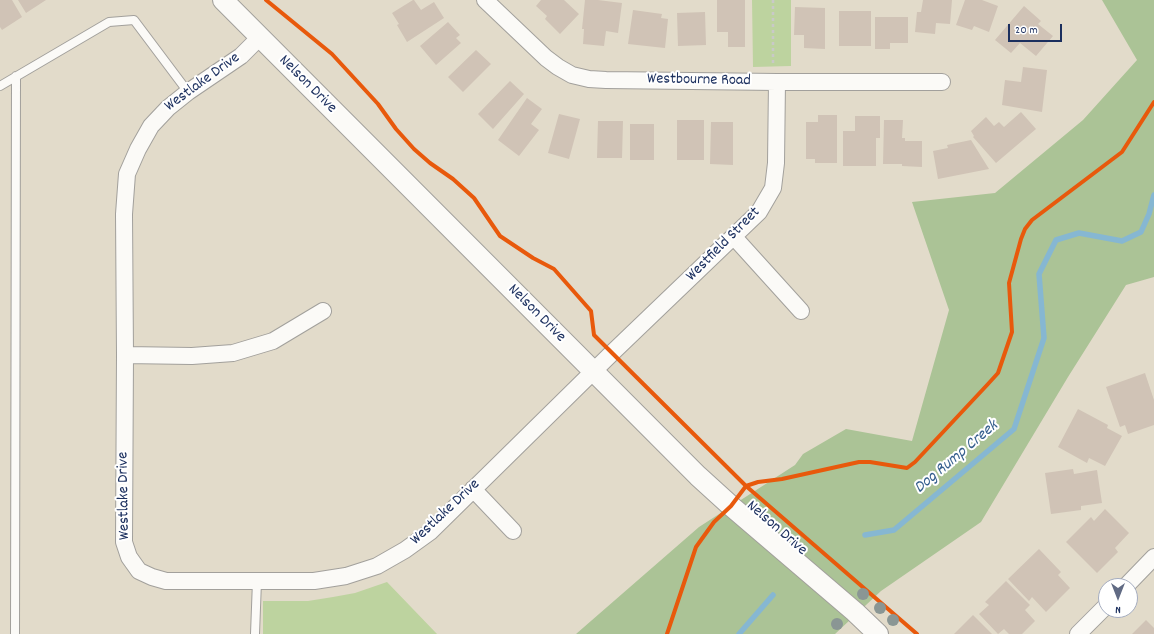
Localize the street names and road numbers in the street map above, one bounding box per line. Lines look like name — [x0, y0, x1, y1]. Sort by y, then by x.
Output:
street label: Westlake Drive — [162, 49, 244, 117]
street label: Nelson Drive — [274, 52, 340, 118]
street label: Westbourne Road — [647, 70, 751, 92]
street label: Westfield Street — [683, 204, 765, 286]
street label: Nelson Drive — [503, 281, 569, 347]
street label: Westlake Drive — [115, 452, 135, 540]
street label: Westlake Drive — [407, 476, 485, 550]
street label: Nelson Drive — [742, 497, 810, 561]

